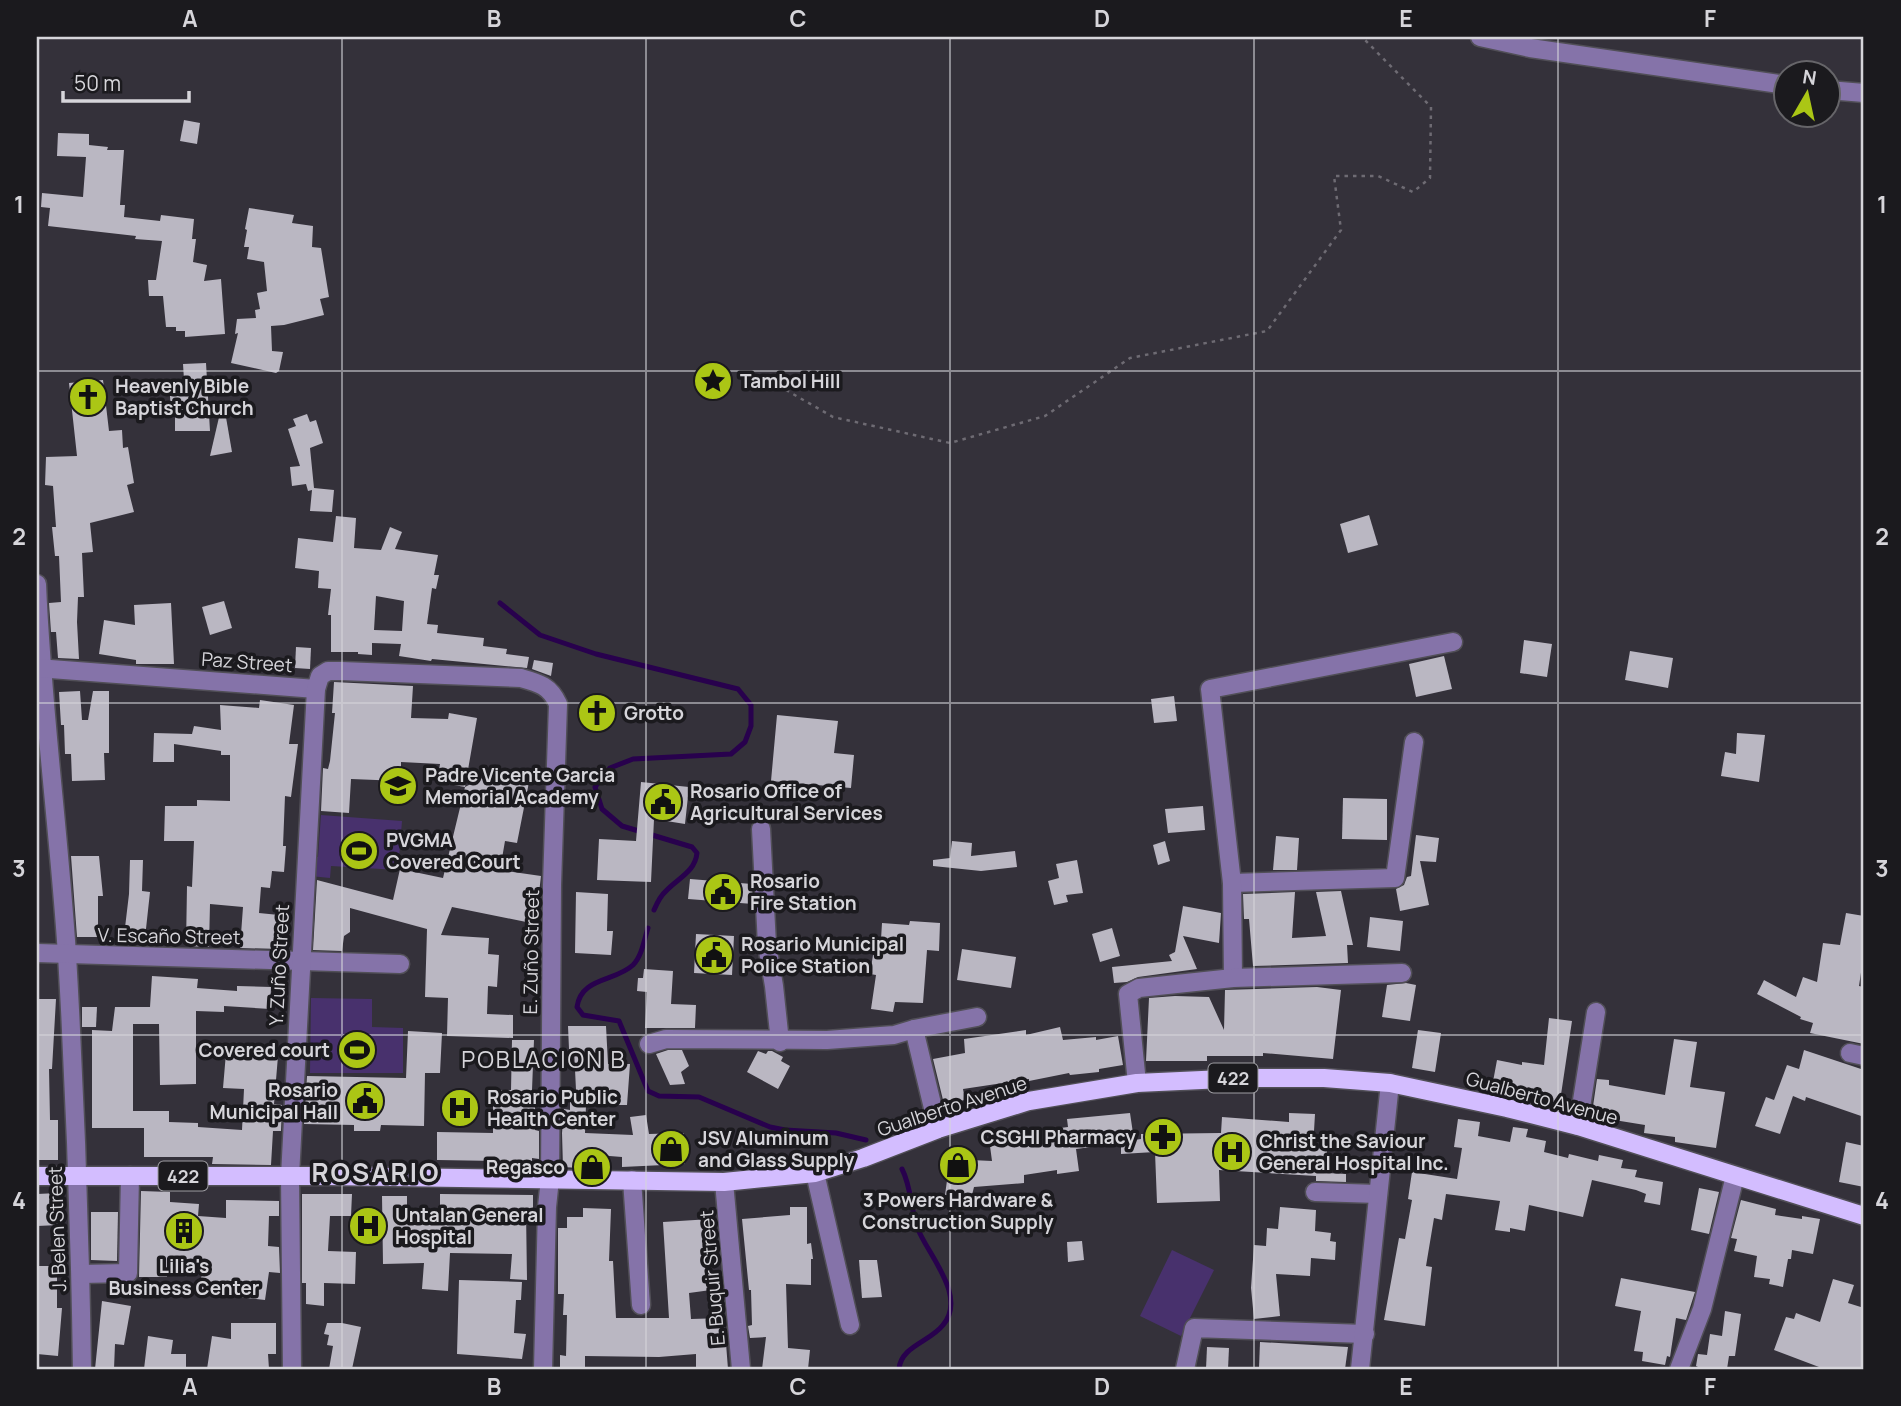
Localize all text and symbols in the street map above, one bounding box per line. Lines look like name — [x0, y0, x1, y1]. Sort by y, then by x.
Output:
text: A — [182, 2, 198, 34]
text: B — [487, 2, 501, 34]
text: C — [790, 2, 807, 34]
text: D — [1094, 2, 1110, 34]
text: E — [1399, 2, 1413, 34]
text: F — [1704, 2, 1716, 34]
scale bar — [63, 60, 189, 104]
north arrow — [1772, 60, 1842, 130]
text: N — [1801, 63, 1818, 91]
text: 50 m — [74, 69, 121, 97]
text: 1 — [14, 188, 24, 220]
text: 1 — [1877, 188, 1887, 220]
place icon: Tambol Hill — [692, 360, 734, 402]
place label: Tambol Hill — [740, 368, 841, 394]
place label: Heavenly Bible Baptist Church — [115, 373, 254, 421]
church icon: Heavenly Bible Baptist Church — [67, 376, 109, 418]
text: 2 — [12, 520, 26, 552]
text: 2 — [1875, 520, 1889, 552]
street label: Paz Street — [201, 646, 293, 678]
church icon: Grotto — [576, 692, 618, 734]
place label: Grotto — [624, 700, 684, 726]
place label: Padre Vicente Garcia Memorial Academy — [425, 762, 615, 810]
school or university icon: Padre Vicente Garcia Memorial Academy — [377, 765, 419, 807]
place label: Rosario Office of Agricultural Services — [690, 778, 883, 826]
public building icon: Rosario Office of Agricultural Services — [642, 781, 684, 823]
place label: PVGMA Covered Court — [386, 827, 521, 875]
sports icon: PVGMA Covered Court — [338, 830, 380, 872]
text: 3 — [12, 852, 26, 884]
text: 3 — [1875, 852, 1889, 884]
place label: Rosario Fire Station — [750, 868, 857, 916]
public building icon: Rosario Fire Station — [702, 871, 744, 913]
street label: E. Zuño Street — [517, 890, 545, 1014]
street label: Y. Zuño Street — [263, 904, 295, 1026]
street label: V. Escaño Street — [97, 922, 241, 950]
place label: Rosario Municipal Police Station — [741, 931, 904, 979]
public building icon: Rosario Municipal Police Station — [693, 934, 735, 976]
sports icon: Covered court — [336, 1029, 378, 1071]
place label: Covered court — [199, 1037, 330, 1063]
district label: POBLACION B — [461, 1043, 627, 1075]
road number: 422 — [1208, 1064, 1258, 1092]
street label: Gualberto Avenue — [1463, 1065, 1621, 1131]
street label: Gualberto Avenue — [874, 1070, 1030, 1142]
place label: Rosario Municipal Hall — [210, 1077, 338, 1125]
public building icon: Rosario Municipal Hall — [344, 1080, 386, 1122]
place label: Rosario Public Health Center — [487, 1084, 618, 1132]
hospital icon: Rosario Public Health Center — [439, 1087, 481, 1129]
pharmacy icon: CSGHI Pharmacy — [1142, 1116, 1184, 1158]
place label: CSGHI Pharmacy — [980, 1124, 1136, 1150]
place label: JSV Aluminum and Glass Supply — [698, 1125, 855, 1173]
shop icon: JSV Aluminum and Glass Supply — [650, 1128, 692, 1170]
place label: Christ the Saviour General Hospital Inc. — [1259, 1128, 1449, 1176]
hospital icon: Christ the Saviour General Hospital Inc. — [1211, 1131, 1253, 1173]
shop icon: 3 Powers Hardware & Construction Supply — [937, 1144, 979, 1186]
shop icon: Regasco — [571, 1146, 613, 1188]
district label: ROSARIO — [311, 1154, 441, 1190]
place label: Regasco — [486, 1154, 565, 1180]
road number: 422 — [158, 1162, 208, 1190]
street label: J. Belen Street — [42, 1166, 72, 1292]
text: 4 — [12, 1184, 26, 1216]
text: 4 — [1875, 1184, 1889, 1216]
place label: 3 Powers Hardware & Construction Supply — [862, 1187, 1054, 1235]
place label: Untalan General Hospital — [395, 1202, 544, 1250]
hospital icon: Untalan General Hospital — [347, 1205, 389, 1247]
street label: E. Buquir Street — [693, 1209, 731, 1347]
building icon: Lilia's Business Center — [163, 1210, 205, 1252]
place label: Lilia's Business Center — [109, 1253, 260, 1301]
text: A — [182, 1370, 198, 1402]
text: B — [487, 1370, 501, 1402]
text: C — [790, 1370, 807, 1402]
text: D — [1094, 1370, 1110, 1402]
text: E — [1399, 1370, 1413, 1402]
text: F — [1704, 1370, 1716, 1402]

